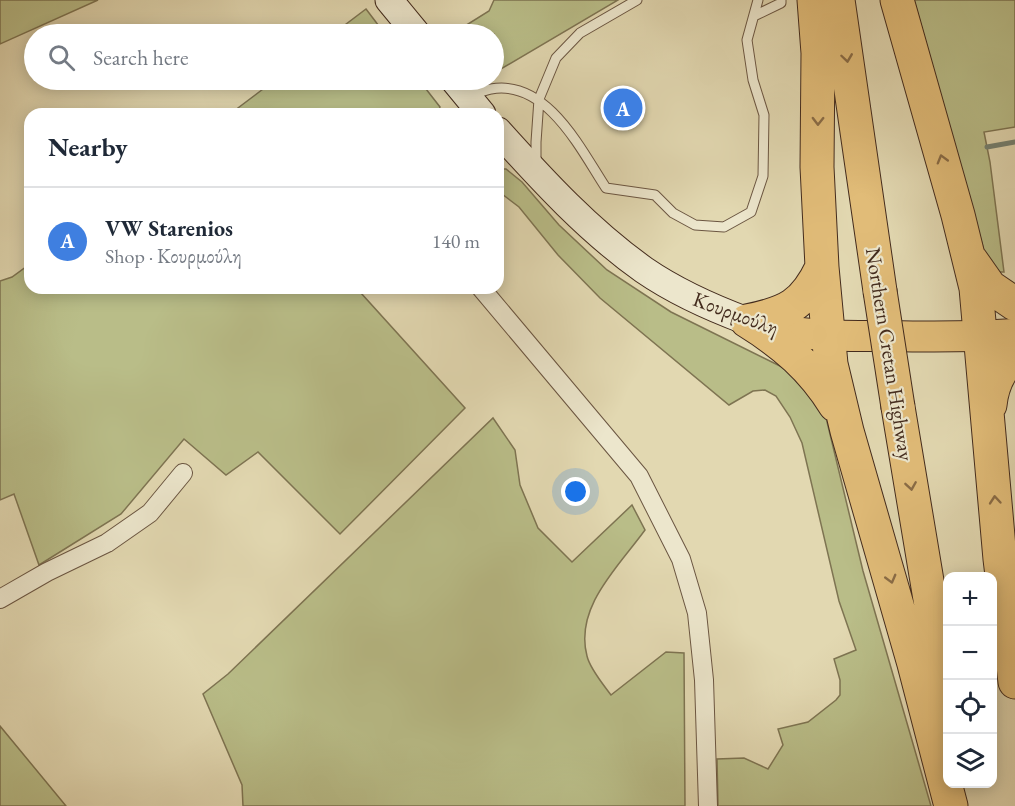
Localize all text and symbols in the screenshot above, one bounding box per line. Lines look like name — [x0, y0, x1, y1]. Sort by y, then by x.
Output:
search box — [24, 24, 504, 90]
icon: search — [45, 41, 78, 74]
text: Search here — [93, 43, 188, 72]
one-way arrow — [840, 53, 852, 63]
pin: A — [604, 86, 642, 130]
one-way arrow — [812, 117, 824, 126]
text: Nearby — [48, 130, 128, 164]
one-way arrow — [937, 154, 949, 164]
text: VW Starenios — [105, 214, 233, 243]
text: A — [60, 228, 75, 254]
text: 140 m — [432, 228, 480, 254]
text: Shop · Κουρμούλη — [105, 243, 242, 269]
street label: Northern Cretan Highway — [860, 246, 920, 463]
street label: Κουρμούλη — [690, 285, 782, 341]
your location — [561, 477, 590, 506]
one-way arrow — [905, 481, 917, 490]
one-way arrow — [989, 496, 1002, 505]
map controls — [943, 572, 997, 788]
button: + — [943, 572, 997, 626]
one-way arrow — [883, 574, 896, 584]
button: − — [943, 626, 997, 680]
button: locate — [943, 680, 997, 734]
button: layers — [943, 734, 997, 788]

